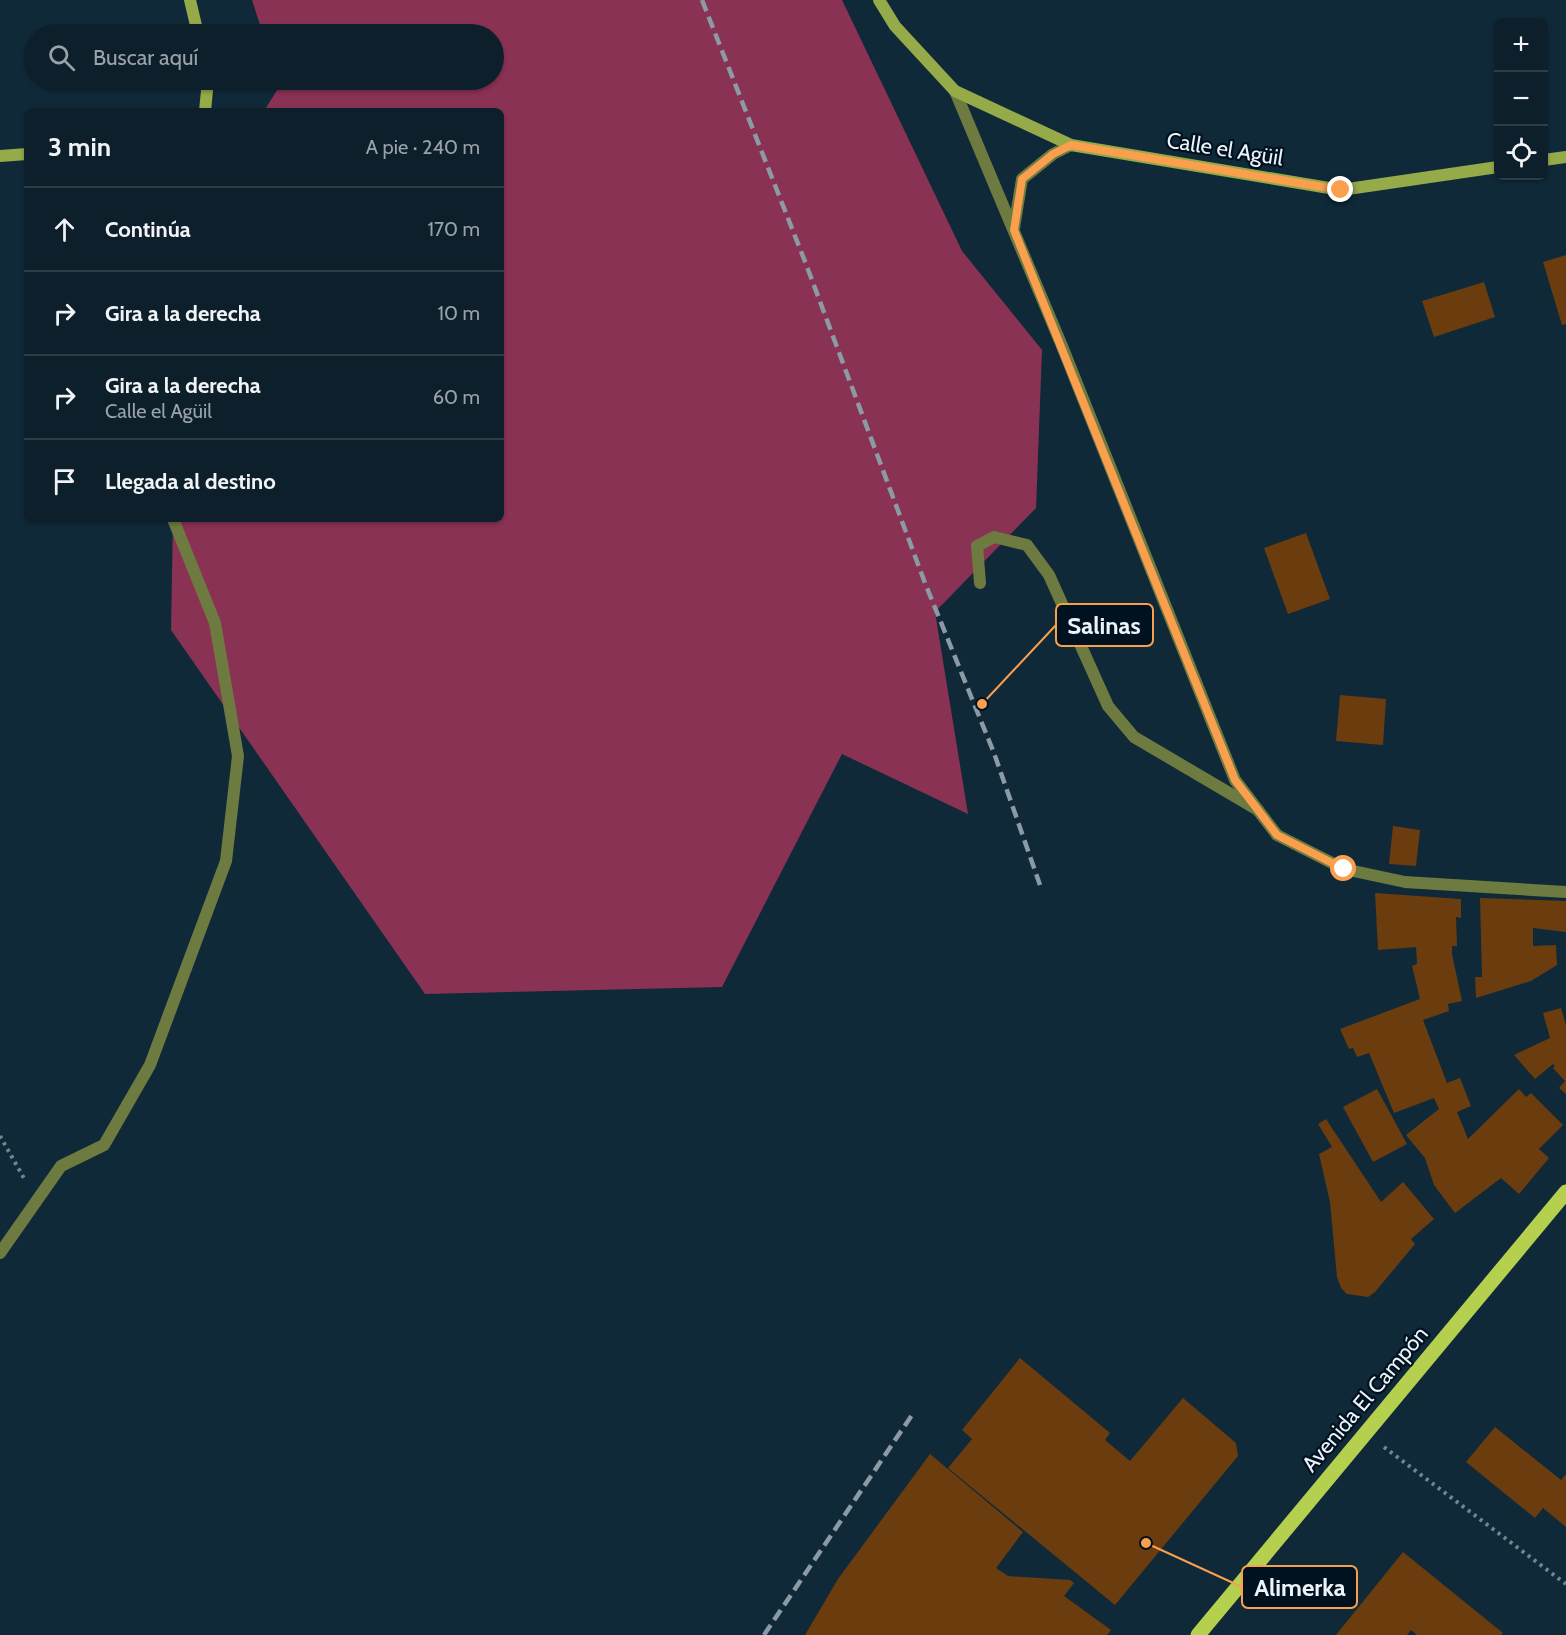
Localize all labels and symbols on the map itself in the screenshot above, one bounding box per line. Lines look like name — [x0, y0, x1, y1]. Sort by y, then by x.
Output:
street label: Calle el Agüil — [1165, 126, 1286, 172]
route end — [1327, 176, 1353, 202]
callout: Salinas — [1056, 604, 1153, 646]
text: Salinas — [1067, 611, 1141, 640]
route start — [1330, 855, 1356, 881]
street label: Avenida El Campón — [1296, 1321, 1434, 1477]
callout: Alimerka — [1242, 1566, 1357, 1608]
text: Alimerka — [1254, 1573, 1346, 1602]

